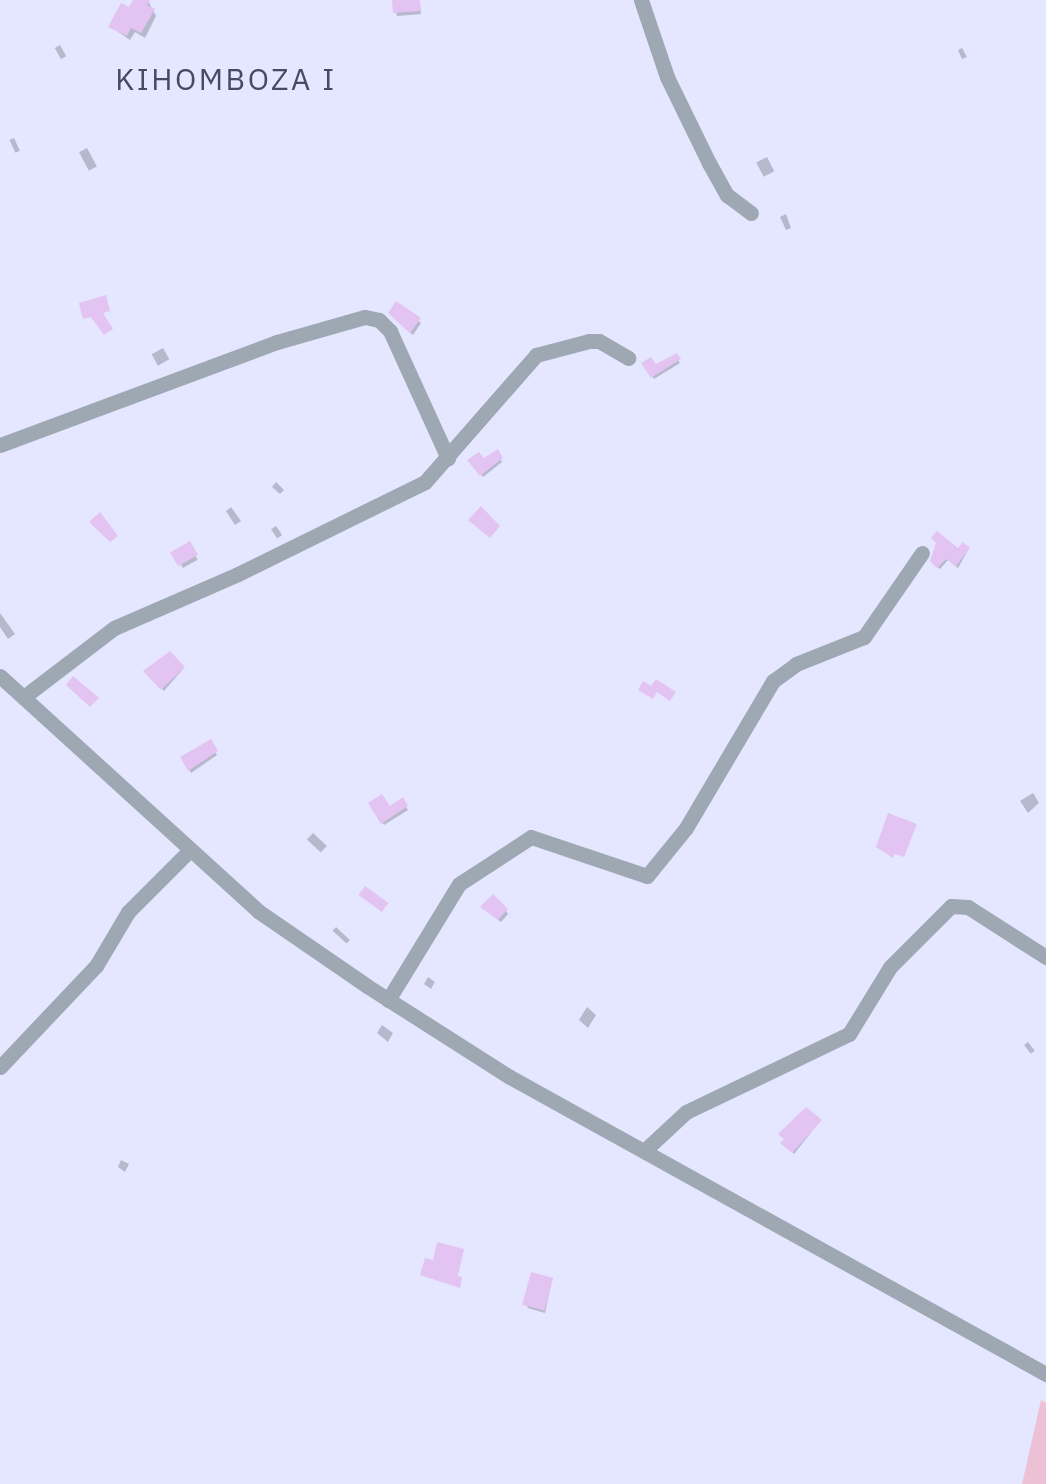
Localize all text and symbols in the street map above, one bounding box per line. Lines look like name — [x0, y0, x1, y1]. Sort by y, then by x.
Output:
district label: KIHOMBOZA I — [115, 61, 337, 97]

